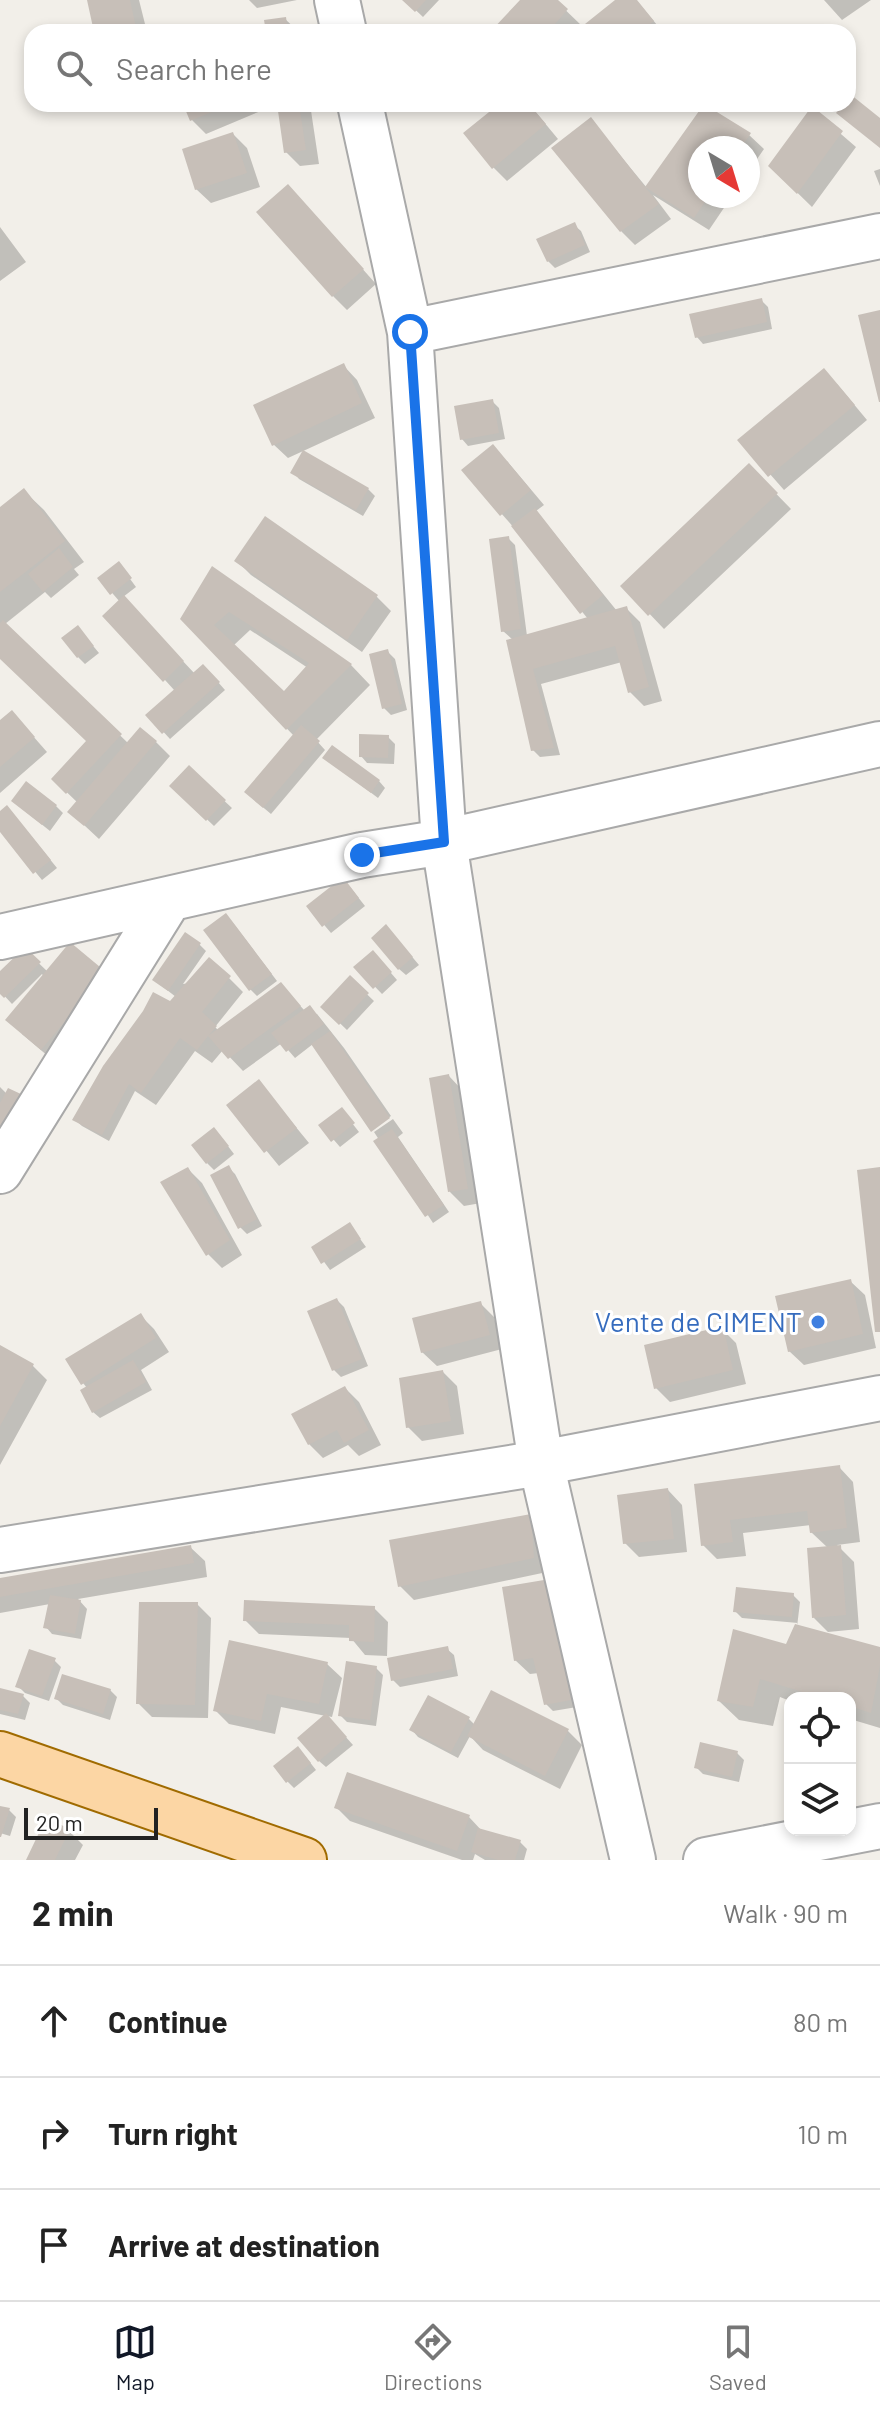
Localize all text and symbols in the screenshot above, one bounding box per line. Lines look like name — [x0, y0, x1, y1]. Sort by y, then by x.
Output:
search box — [24, 24, 856, 112]
icon: search — [52, 46, 96, 90]
text: Search here — [116, 50, 272, 86]
north arrow — [688, 136, 760, 208]
route start — [392, 314, 428, 350]
route end — [344, 837, 380, 873]
place label: Vente de CIMENT — [595, 1304, 802, 1338]
marker: Vente de CIMENT — [809, 1313, 827, 1331]
map controls — [784, 1692, 856, 1836]
button: locate — [784, 1692, 856, 1764]
button: layers — [784, 1764, 856, 1836]
scale bar — [24, 1804, 158, 1840]
text: 20 m — [36, 1809, 83, 1835]
text: 2 min — [32, 1892, 114, 1933]
text: Walk · 90 m — [723, 1897, 848, 1928]
icon: ahead — [32, 1999, 76, 2043]
text: Continue — [108, 2003, 228, 2039]
text: 80 m — [793, 2006, 848, 2037]
icon: right — [32, 2111, 76, 2155]
text: Turn right — [108, 2115, 238, 2151]
text: 10 m — [798, 2118, 848, 2149]
icon: arrive — [32, 2223, 76, 2267]
text: Arrive at destination — [108, 2227, 380, 2263]
tab: Map — [113, 2320, 157, 2394]
tab: Directions — [384, 2320, 482, 2394]
tab: Saved — [709, 2320, 767, 2394]

